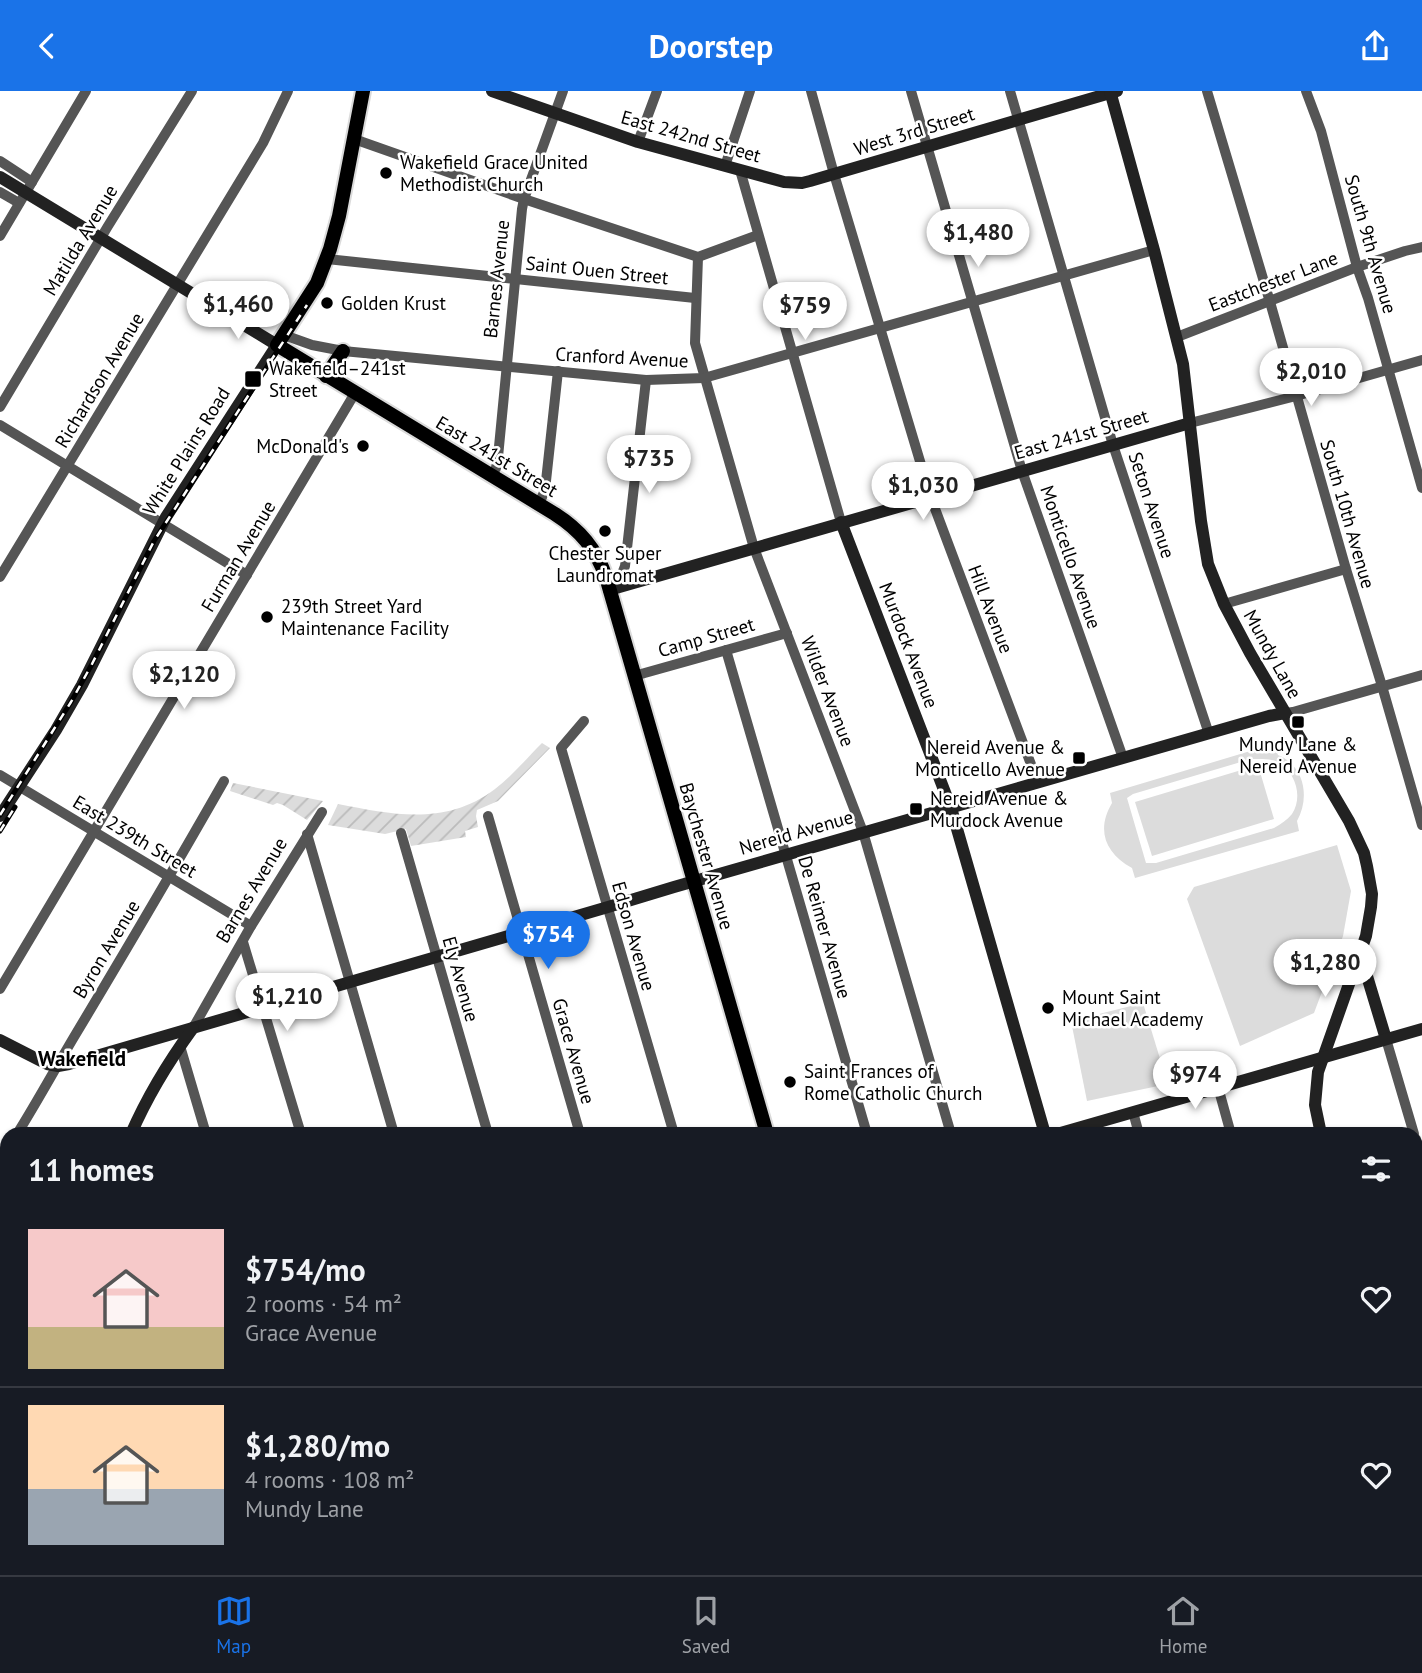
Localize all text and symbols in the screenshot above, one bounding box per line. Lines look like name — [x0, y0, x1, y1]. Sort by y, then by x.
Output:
text: Doorstep — [649, 25, 773, 67]
icon: back — [28, 27, 66, 65]
icon: share — [1356, 27, 1394, 65]
street label: West 3rd Street — [851, 101, 978, 161]
street label: East 242nd Street — [618, 105, 764, 168]
place label: Wakefield Grace United Methodist Church — [400, 150, 588, 196]
marker: Wakefield Grace United Methodist Church — [378, 165, 394, 181]
street label: South 9th Avenue — [1340, 172, 1402, 316]
street label: Matilda Avenue — [38, 180, 122, 300]
pin: $1,480 — [921, 209, 1035, 269]
text: $1,480 — [942, 217, 1014, 246]
street label: Barnes Avenue — [478, 219, 514, 339]
street label: Eastchester Lane — [1205, 245, 1341, 317]
street label: Saint Ouen Street — [524, 251, 670, 289]
pin: $1,460 — [181, 281, 295, 341]
pin: $759 — [764, 282, 846, 342]
text: $1,460 — [202, 289, 274, 318]
text: $759 — [779, 290, 831, 319]
place label: Golden Krust — [341, 291, 446, 315]
marker: Golden Krust — [319, 295, 335, 311]
street label: Richardson Avenue — [49, 308, 149, 452]
street label: Cranford Avenue — [555, 342, 689, 372]
pin: $2,010 — [1254, 349, 1368, 408]
place label: Wakefield–241st Street — [269, 356, 406, 402]
text: $2,010 — [1275, 356, 1347, 385]
marker: Wakefield–241st Street — [243, 369, 263, 389]
street label: White Plains Road — [137, 382, 235, 520]
street label: East 241st Street — [1011, 403, 1151, 465]
street label: East 241st Street — [432, 410, 563, 502]
place label: McDonald's — [256, 434, 349, 458]
pin: $735 — [608, 435, 690, 495]
street label: South 10th Avenue — [1315, 437, 1381, 591]
marker: McDonald's — [355, 438, 371, 454]
text: $735 — [623, 443, 675, 472]
street label: Seton Avenue — [1124, 449, 1180, 561]
pin: $1,030 — [866, 463, 980, 522]
text: $1,030 — [887, 470, 959, 499]
street label: Monticello Avenue — [1035, 482, 1107, 632]
street label: Furman Avenue — [195, 496, 281, 616]
marker: Chester Super Laundromat — [597, 523, 613, 539]
place label: Chester Super Laundromat — [548, 541, 662, 587]
street label: Hill Avenue — [963, 561, 1019, 657]
street label: Murdock Avenue — [874, 579, 944, 711]
place label: 239th Street Yard Maintenance Facility — [281, 594, 449, 640]
street label: Mundy Lane — [1239, 605, 1307, 703]
marker: 239th Street Yard Maintenance Facility — [259, 609, 275, 625]
street label: Camp Street — [655, 612, 758, 662]
street label: Wilder Avenue — [796, 632, 860, 750]
pin: $2,120 — [127, 651, 241, 711]
text: $2,120 — [148, 659, 220, 688]
marker: Mundy Lane & Nereid Avenue — [1290, 714, 1306, 730]
place label: Mundy Lane & Nereid Avenue — [1239, 732, 1357, 778]
place label: Nereid Avenue & Monticello Avenue — [915, 735, 1065, 781]
marker: Nereid Avenue & Monticello Avenue — [1071, 750, 1087, 766]
street label: Baychester Avenue — [675, 780, 739, 932]
place label: Nereid Avenue & Murdock Avenue — [930, 786, 1068, 832]
street label: East 239th Street — [69, 790, 202, 883]
marker: Nereid Avenue & Murdock Avenue — [908, 801, 924, 817]
street label: Nereid Avenue — [736, 804, 856, 860]
street label: Barnes Avenue — [210, 833, 292, 947]
street label: De Reimer Avenue — [793, 853, 857, 1001]
street label: Edson Avenue — [607, 878, 661, 994]
street label: Byron Avenue — [67, 895, 145, 1003]
pin: $754 — [507, 911, 589, 971]
text: $754 — [522, 919, 574, 948]
street label: Ely Avenue — [437, 934, 485, 1024]
pin: $1,280 — [1268, 939, 1382, 999]
text: $1,280 — [1289, 947, 1361, 976]
pin: $1,210 — [230, 974, 344, 1033]
text: $1,210 — [251, 981, 323, 1010]
place label: Mount Saint Michael Academy — [1062, 985, 1203, 1031]
street label: Grace Avenue — [547, 995, 601, 1107]
marker: Mount Saint Michael Academy — [1040, 1000, 1056, 1016]
district label: Wakefield — [38, 1045, 126, 1072]
pin: $974 — [1154, 1051, 1236, 1111]
place label: Saint Frances of Rome Catholic Church — [804, 1059, 982, 1105]
text: $974 — [1169, 1059, 1221, 1088]
marker: Saint Frances of Rome Catholic Church — [782, 1074, 798, 1090]
text: 11 homes — [28, 1150, 154, 1189]
icon: filters — [1357, 1150, 1395, 1188]
text: $754/mo — [245, 1250, 366, 1289]
icon: home — [84, 1257, 168, 1341]
icon: heart — [1357, 1280, 1395, 1318]
text: 2 rooms · 54 m² — [245, 1289, 402, 1318]
text: Grace Avenue — [245, 1318, 377, 1347]
text: $1,280/mo — [245, 1426, 390, 1465]
icon: home — [84, 1433, 168, 1517]
icon: heart — [1357, 1456, 1395, 1494]
text: 4 rooms · 108 m² — [245, 1465, 414, 1494]
text: Mundy Lane — [245, 1494, 364, 1523]
tab: Map — [215, 1592, 253, 1658]
tab: Saved — [682, 1592, 730, 1658]
tab: Home — [1159, 1592, 1207, 1658]

